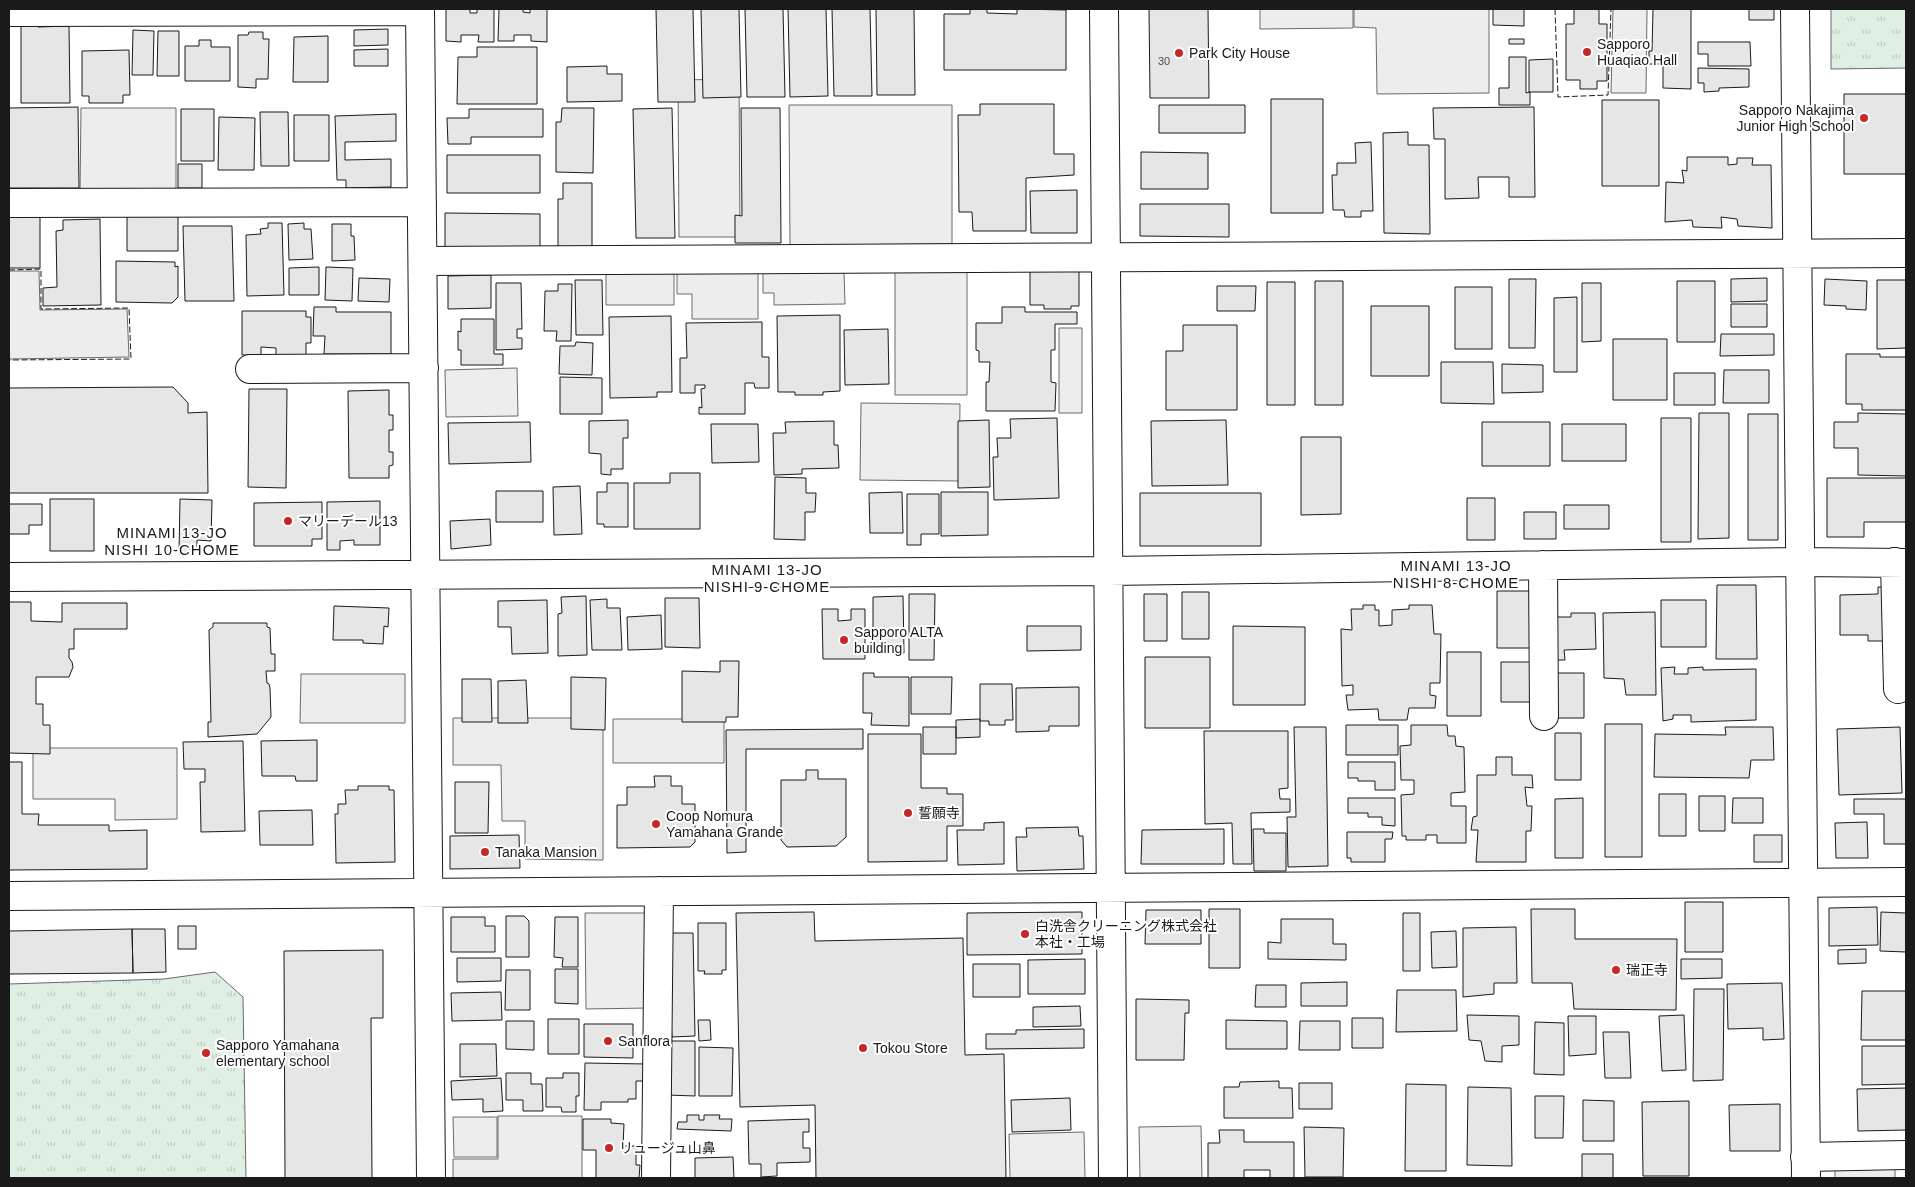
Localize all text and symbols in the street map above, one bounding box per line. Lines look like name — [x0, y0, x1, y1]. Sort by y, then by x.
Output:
place label: Sapporo Huaqiao Hall — [1597, 36, 1677, 68]
place label: Park City House — [1189, 45, 1290, 61]
marker: Sapporo Huaqiao Hall — [1581, 46, 1593, 58]
marker: Park City House — [1173, 47, 1185, 59]
house number: 30 — [1158, 55, 1170, 67]
place label: Sapporo Nakajima Junior High School — [1736, 102, 1854, 134]
marker: Sapporo Nakajima Junior High School — [1858, 112, 1870, 124]
place label: マリーデール13 — [298, 513, 398, 529]
marker: マリーデール13 — [282, 515, 294, 527]
district label: MINAMI 13-JO NISHI 10-CHOME — [104, 524, 240, 558]
district label: MINAMI 13-JO NISHI 8-CHOME — [1393, 557, 1519, 591]
district label: MINAMI 13-JO NISHI 9-CHOME — [704, 561, 830, 595]
place label: Sapporo ALTA building — [854, 624, 944, 656]
marker: Sapporo ALTA building — [838, 634, 850, 646]
place label: 誓願寺 — [918, 805, 960, 821]
marker: 誓願寺 — [902, 807, 914, 819]
place label: Coop Nomura Yamahana Grande — [666, 808, 783, 840]
marker: Coop Nomura Yamahana Grande — [650, 818, 662, 830]
place label: Tanaka Mansion — [495, 844, 597, 860]
marker: Tanaka Mansion — [479, 846, 491, 858]
place label: 白洗舎クリーニング株式会社 本社・工場 — [1035, 918, 1217, 950]
marker: 白洗舎クリーニング株式会社 本社・工場 — [1019, 928, 1031, 940]
place label: 瑞正寺 — [1626, 962, 1668, 978]
marker: 瑞正寺 — [1610, 964, 1622, 976]
place label: Sanflora — [618, 1033, 670, 1049]
marker: Sanflora — [602, 1035, 614, 1047]
place label: Sapporo Yamahana elementary school — [216, 1037, 339, 1069]
place label: Tokou Store — [873, 1040, 948, 1056]
marker: Tokou Store — [857, 1042, 869, 1054]
marker: Sapporo Yamahana elementary school — [200, 1047, 212, 1059]
place label: リュージュ山鼻 — [619, 1140, 716, 1156]
marker: リュージュ山鼻 — [603, 1142, 615, 1154]

